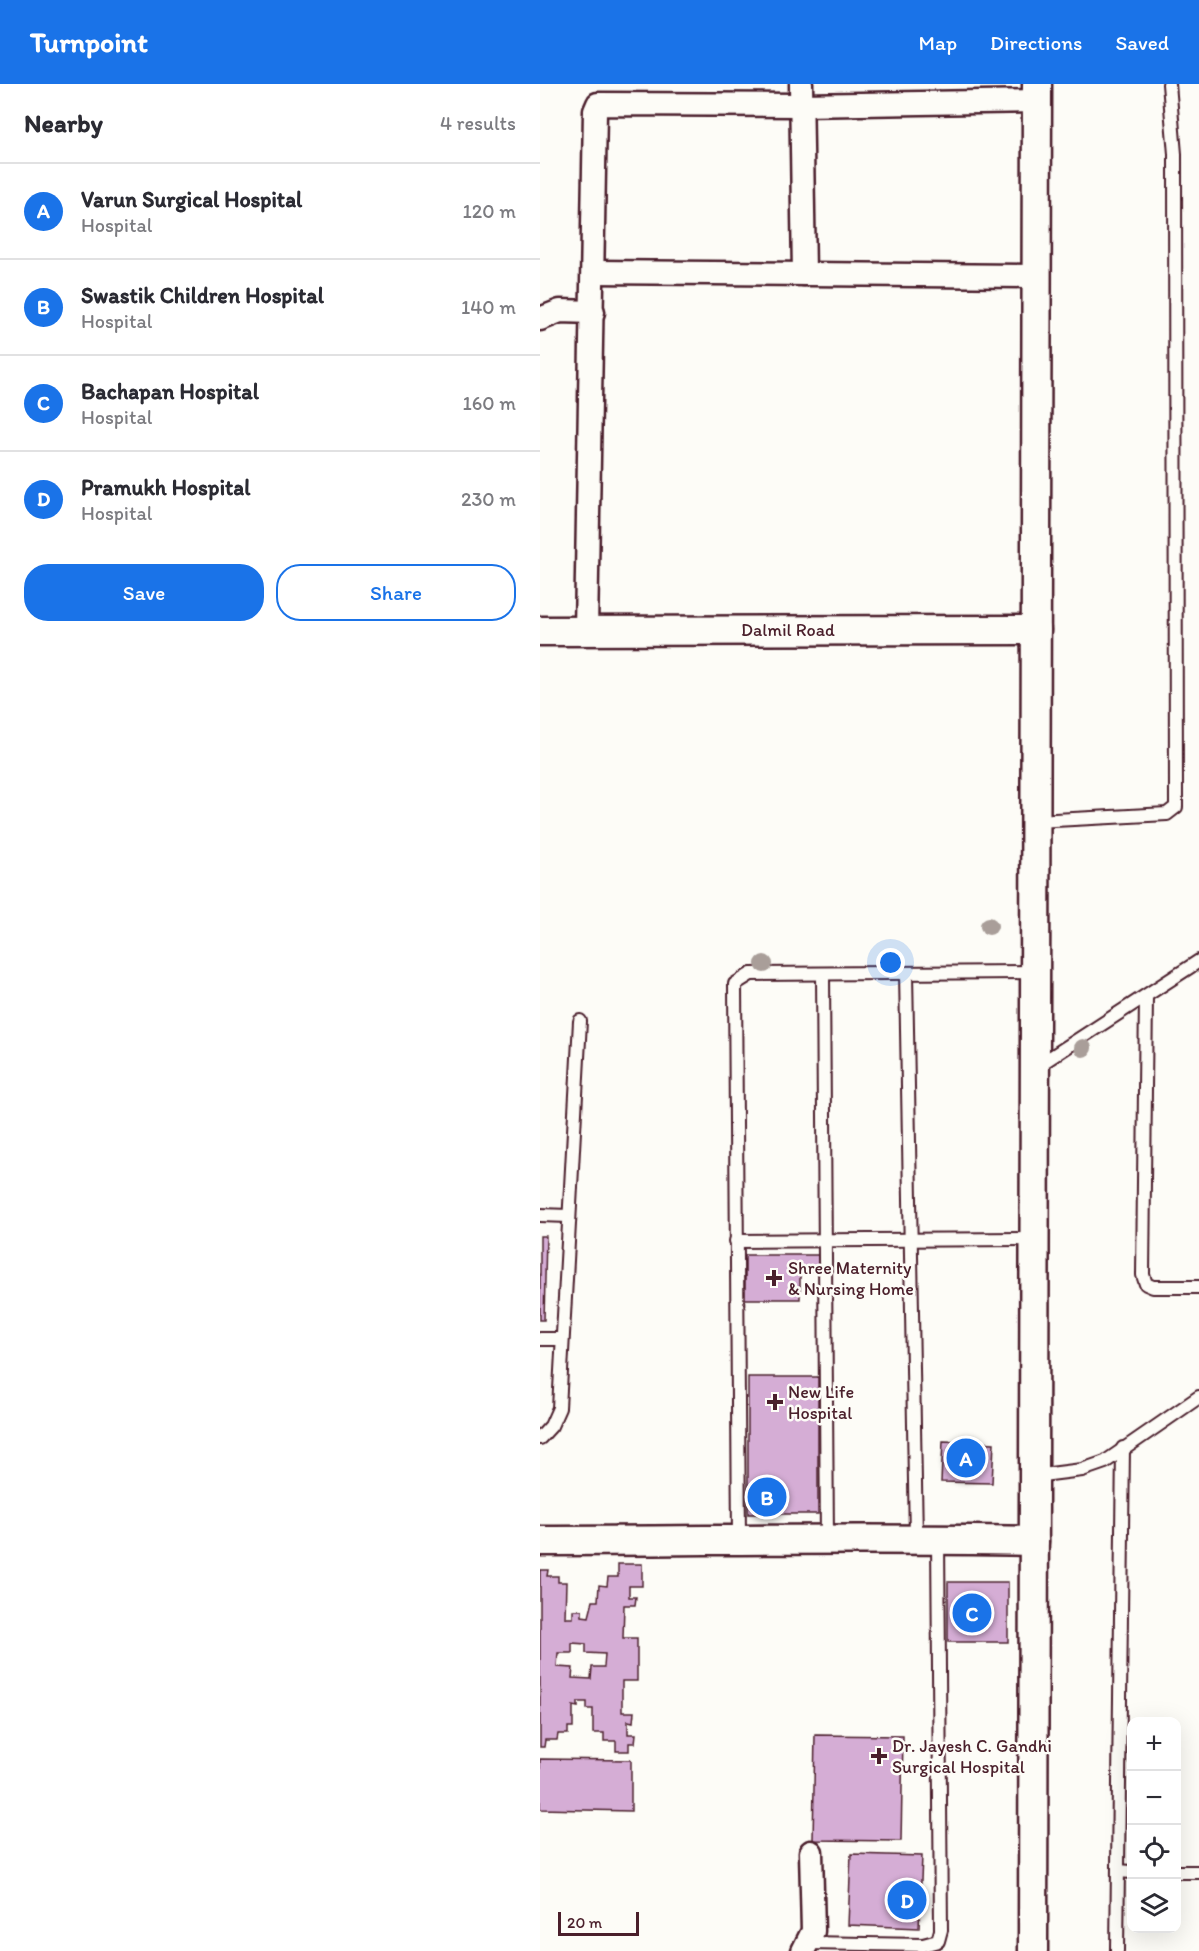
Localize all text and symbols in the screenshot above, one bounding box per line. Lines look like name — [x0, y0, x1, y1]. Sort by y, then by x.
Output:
text: Turnpoint — [30, 25, 148, 59]
text: Map — [919, 30, 957, 55]
text: Directions — [990, 30, 1082, 55]
text: Saved — [1115, 30, 1169, 55]
text: Nearby — [24, 107, 103, 139]
text: 4 results — [440, 111, 516, 135]
text: Varun Surgical Hospital — [81, 186, 302, 213]
text: A — [37, 199, 50, 223]
text: 120 m — [463, 199, 516, 223]
text: Hospital — [81, 213, 153, 237]
text: Swastik Children Hospital — [81, 282, 324, 309]
text: B — [37, 295, 50, 319]
text: 140 m — [461, 295, 516, 319]
text: Hospital — [81, 309, 153, 333]
text: Bachapan Hospital — [81, 378, 259, 405]
text: C — [37, 391, 50, 415]
text: 160 m — [463, 391, 516, 415]
text: Hospital — [81, 405, 153, 429]
text: Pramukh Hospital — [81, 474, 250, 501]
text: D — [37, 487, 50, 511]
text: 230 m — [461, 487, 516, 511]
text: Hospital — [81, 501, 153, 525]
button: Save — [24, 564, 264, 621]
button: Share — [276, 564, 516, 621]
street label: Dalmil Road — [741, 619, 835, 641]
your location — [876, 948, 905, 977]
place label: Shree Maternity & Nursing Home — [788, 1257, 914, 1300]
marker: Shree Maternity & Nursing Home — [765, 1269, 783, 1287]
place label: New Life Hospital — [788, 1381, 854, 1424]
marker: New Life Hospital — [766, 1393, 784, 1411]
pin: A — [946, 1436, 986, 1480]
pin: B — [748, 1474, 786, 1520]
pin: C — [952, 1590, 992, 1636]
map controls — [1127, 1717, 1181, 1933]
button: + — [1127, 1717, 1181, 1771]
place label: Dr. Jayesh C. Gandhi Surgical Hospital — [892, 1735, 1052, 1778]
marker: Dr. Jayesh C. Gandhi Surgical Hospital — [870, 1747, 888, 1765]
button: − — [1127, 1771, 1181, 1825]
button: locate — [1127, 1825, 1181, 1879]
pin: D — [888, 1878, 926, 1922]
button: layers — [1127, 1879, 1181, 1933]
scale bar — [558, 1909, 639, 1936]
text: 20 m — [567, 1913, 602, 1932]

